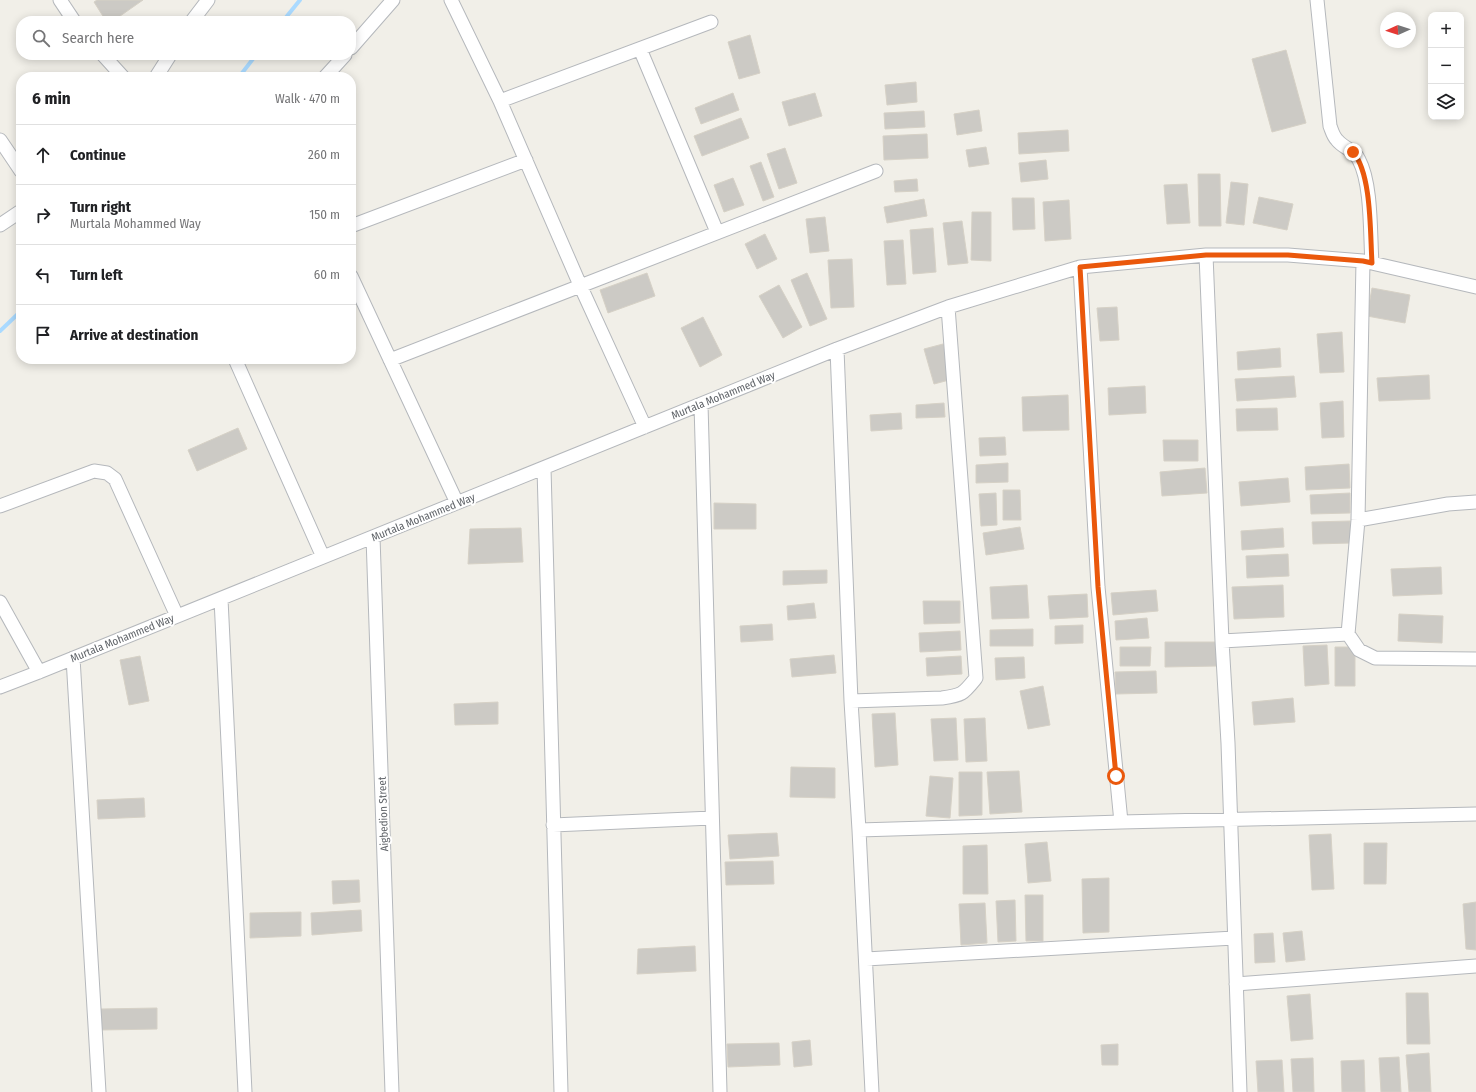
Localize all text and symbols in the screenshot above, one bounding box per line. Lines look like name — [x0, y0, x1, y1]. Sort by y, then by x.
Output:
north arrow — [1380, 12, 1416, 48]
map controls — [1428, 12, 1464, 120]
button: + — [1428, 12, 1464, 48]
search box — [16, 16, 356, 60]
icon: search — [30, 27, 52, 49]
text: Search here — [62, 29, 134, 47]
button: − — [1428, 48, 1464, 84]
button: layers — [1428, 84, 1464, 120]
text: 6 min — [32, 88, 71, 109]
text: Walk · 470 m — [275, 91, 340, 106]
route end — [1344, 143, 1362, 161]
icon: ahead — [32, 144, 54, 166]
text: Continue — [70, 146, 126, 164]
text: 260 m — [308, 147, 340, 162]
text: Turn right — [70, 198, 131, 216]
icon: right — [32, 204, 54, 226]
text: 150 m — [309, 207, 340, 222]
text: Murtala Mohammed Way — [70, 216, 201, 231]
icon: left — [32, 264, 54, 286]
text: Turn left — [70, 266, 123, 284]
text: 60 m — [314, 267, 340, 282]
icon: arrive — [32, 324, 54, 346]
text: Arrive at destination — [70, 326, 198, 344]
street label: Murtala Mohammed Way — [669, 369, 777, 422]
street label: Murtala Mohammed Way — [369, 491, 477, 544]
street label: Murtala Mohammed Way — [68, 612, 176, 665]
route start — [1107, 767, 1125, 785]
street label: Aigbedion Street — [376, 776, 391, 852]

